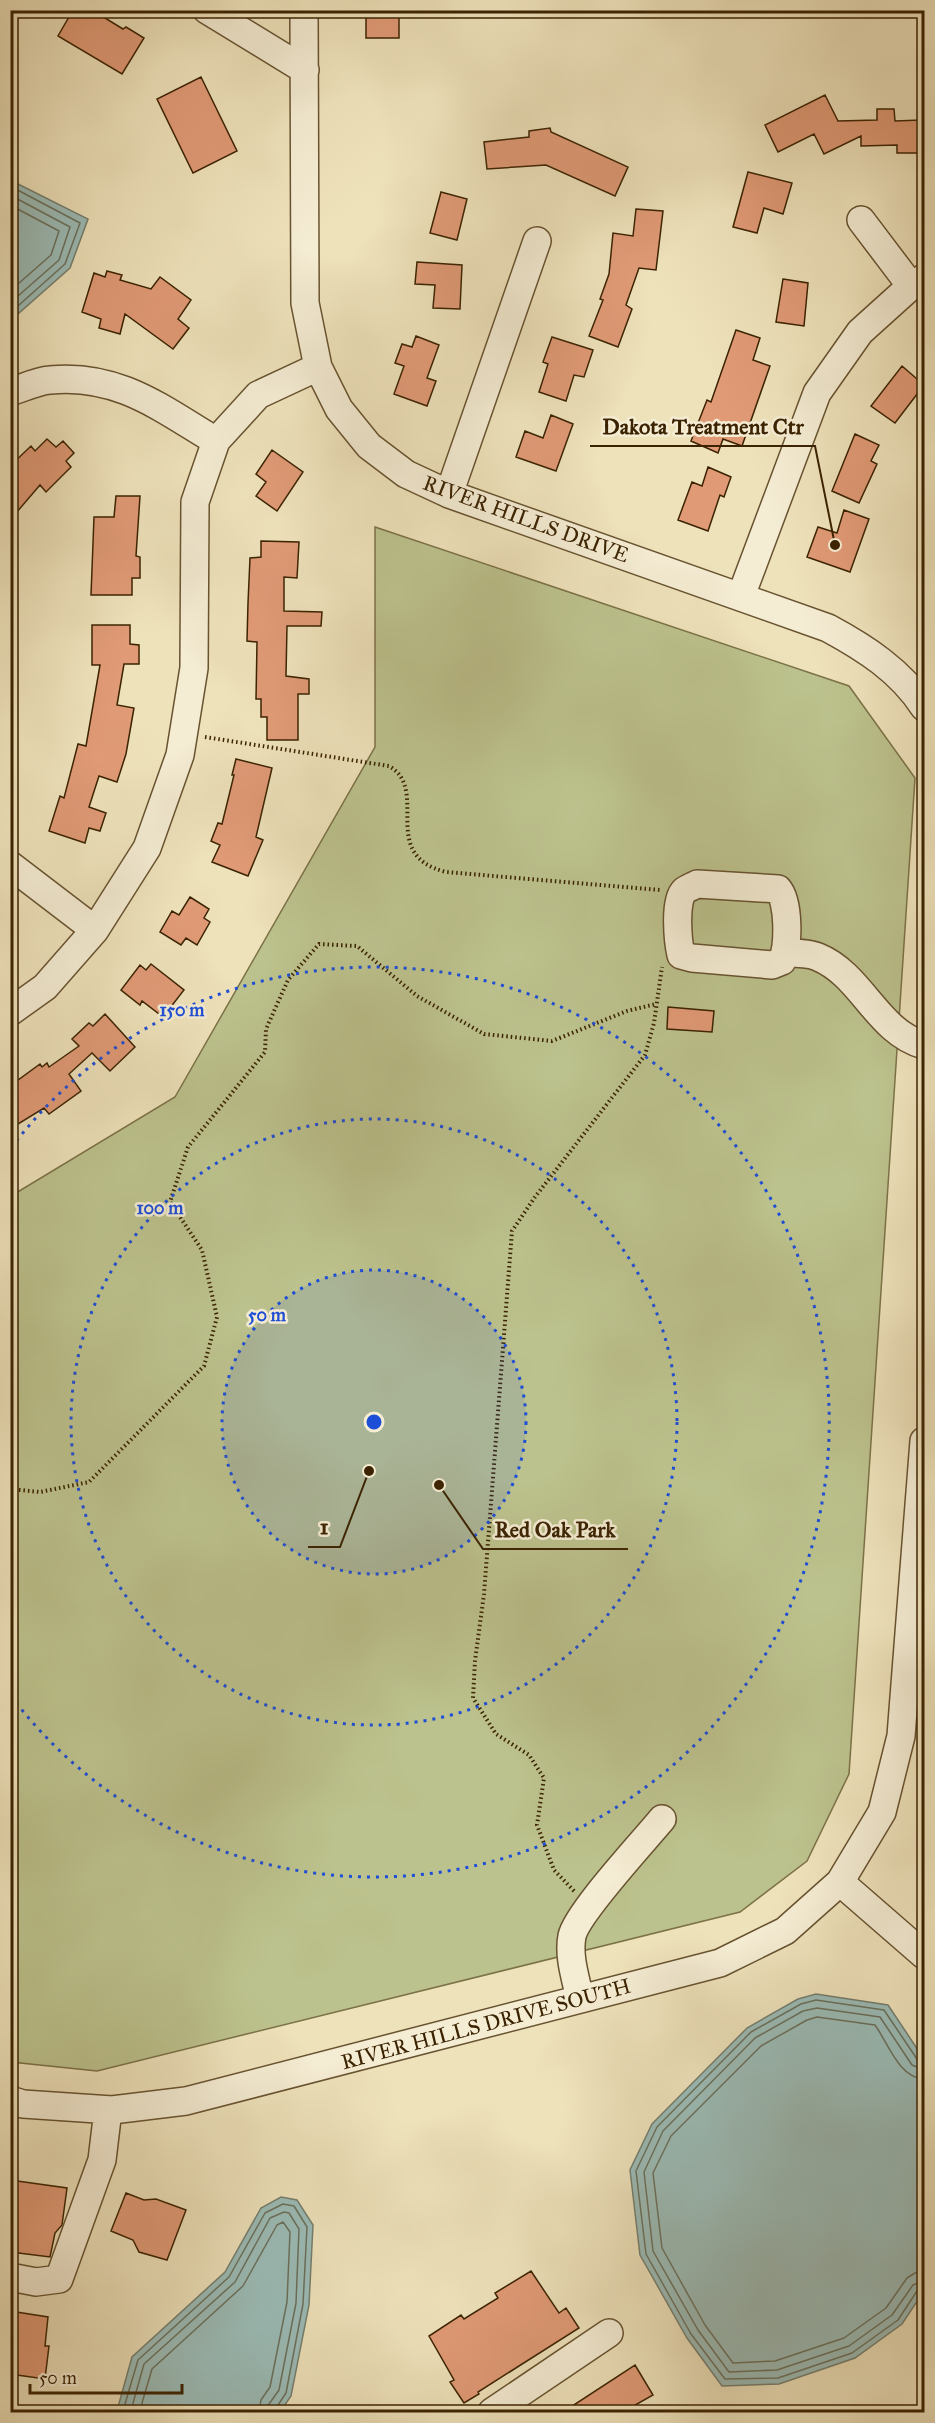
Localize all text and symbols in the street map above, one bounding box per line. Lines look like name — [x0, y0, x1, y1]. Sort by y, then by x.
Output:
callout: Dakota Treatment Ctr — [590, 406, 815, 446]
text: Dakota Treatment Ctr — [602, 413, 804, 440]
street label: RIVER HILLS DRIVE — [419, 470, 633, 568]
text: 150 m — [160, 999, 205, 1021]
text: 100 m — [137, 1197, 184, 1219]
text: 50 m — [248, 1304, 287, 1326]
centre of rings — [364, 1412, 384, 1432]
callout: 1 — [308, 1507, 340, 1547]
callout: Red Oak Park — [483, 1509, 628, 1549]
text: 1 — [320, 1513, 329, 1540]
text: Red Oak Park — [494, 1516, 616, 1543]
street label: RIVER HILLS DRIVE SOUTH — [338, 1973, 634, 2075]
scale bar — [30, 2357, 182, 2395]
text: 50 m — [39, 2367, 77, 2389]

